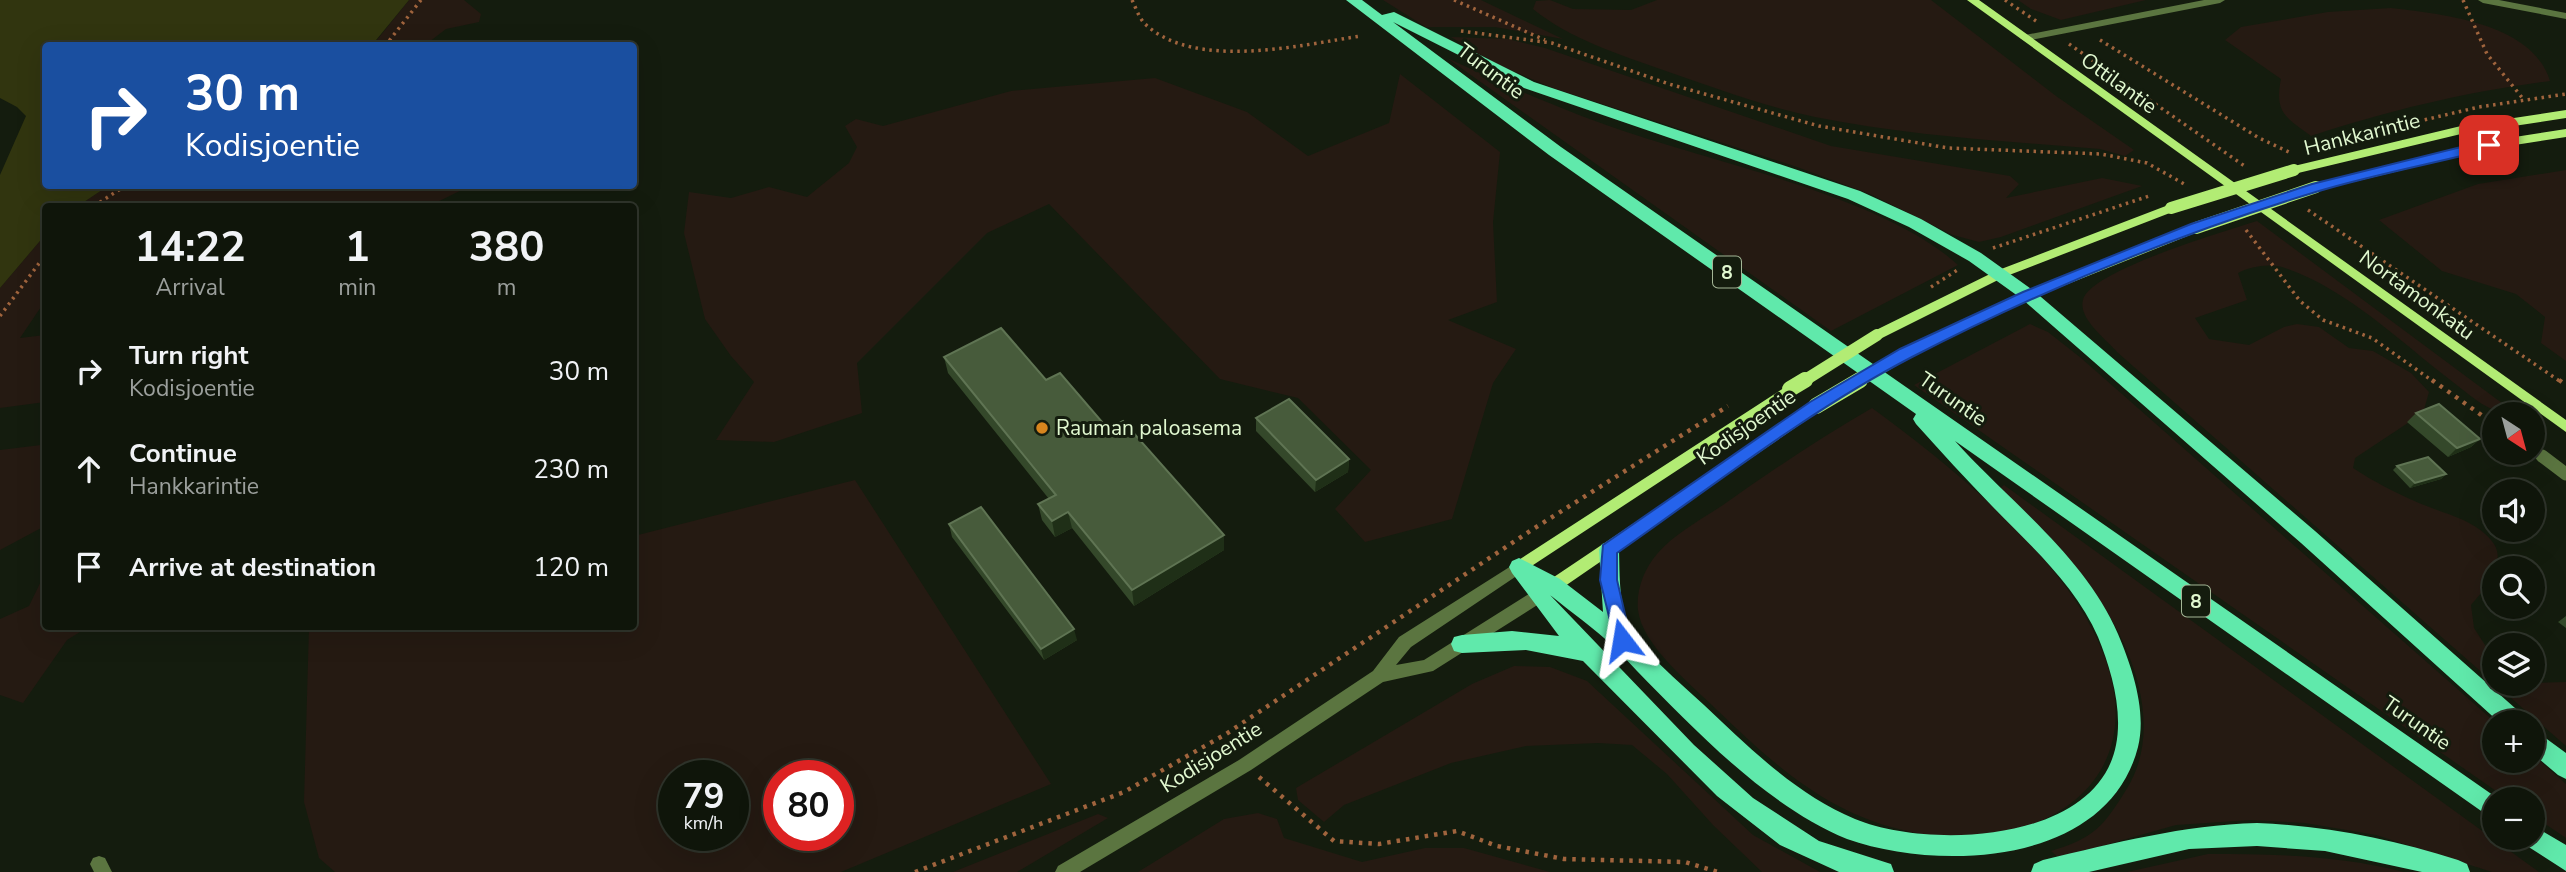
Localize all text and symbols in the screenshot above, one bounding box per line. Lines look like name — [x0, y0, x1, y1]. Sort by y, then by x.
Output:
street label: Turuntie — [1452, 36, 1530, 106]
street label: Ottilantie — [2075, 46, 2163, 120]
text: 30 m — [185, 60, 300, 127]
icon: right — [70, 70, 161, 161]
street label: Hankkarintie — [2301, 106, 2423, 162]
pin — [2459, 115, 2519, 175]
text: Kodisjoentie — [185, 124, 360, 167]
icon: arrive — [2470, 126, 2508, 164]
text: 14:22 — [135, 219, 246, 276]
text: 1 — [345, 219, 370, 276]
text: 380 — [469, 219, 544, 276]
street label: Nortamonkatu — [2354, 244, 2480, 346]
road number: 8 — [1713, 256, 1741, 288]
text: Arrival — [156, 272, 225, 303]
text: min — [338, 272, 376, 303]
text: m — [497, 272, 517, 303]
text: Turn right — [129, 338, 248, 373]
icon: right — [70, 352, 108, 390]
text: 30 m — [549, 354, 609, 389]
street label: Turuntie — [1913, 365, 1993, 433]
text: Kodisjoentie — [129, 373, 255, 404]
street label: Kodisjoentie — [1691, 383, 1801, 471]
north arrow — [2482, 402, 2544, 466]
map controls — [2482, 402, 2545, 850]
place label: Rauman paloasema — [1056, 414, 1242, 442]
marker: Rauman paloasema — [1034, 420, 1050, 436]
text: Continue — [129, 436, 237, 471]
icon: ahead — [70, 450, 108, 488]
text: 230 m — [533, 452, 609, 487]
text: Hankkarintie — [129, 471, 259, 502]
button: sound — [2482, 479, 2545, 542]
icon: arrive — [70, 548, 108, 586]
text: Arrive at destination — [129, 550, 376, 585]
text: 120 m — [533, 550, 609, 585]
button: search — [2482, 556, 2545, 619]
road number: 8 — [2182, 586, 2210, 616]
position arrow — [1585, 603, 1659, 677]
button: layers — [2482, 633, 2545, 696]
street label: Turuntie — [2377, 689, 2457, 757]
button: + — [2482, 710, 2545, 773]
street label: Kodisjoentie — [1155, 715, 1267, 799]
speed limit sign: 80 — [763, 760, 854, 851]
text: 79 — [682, 773, 725, 820]
button: − — [2482, 787, 2545, 850]
text: km/h — [684, 811, 723, 835]

